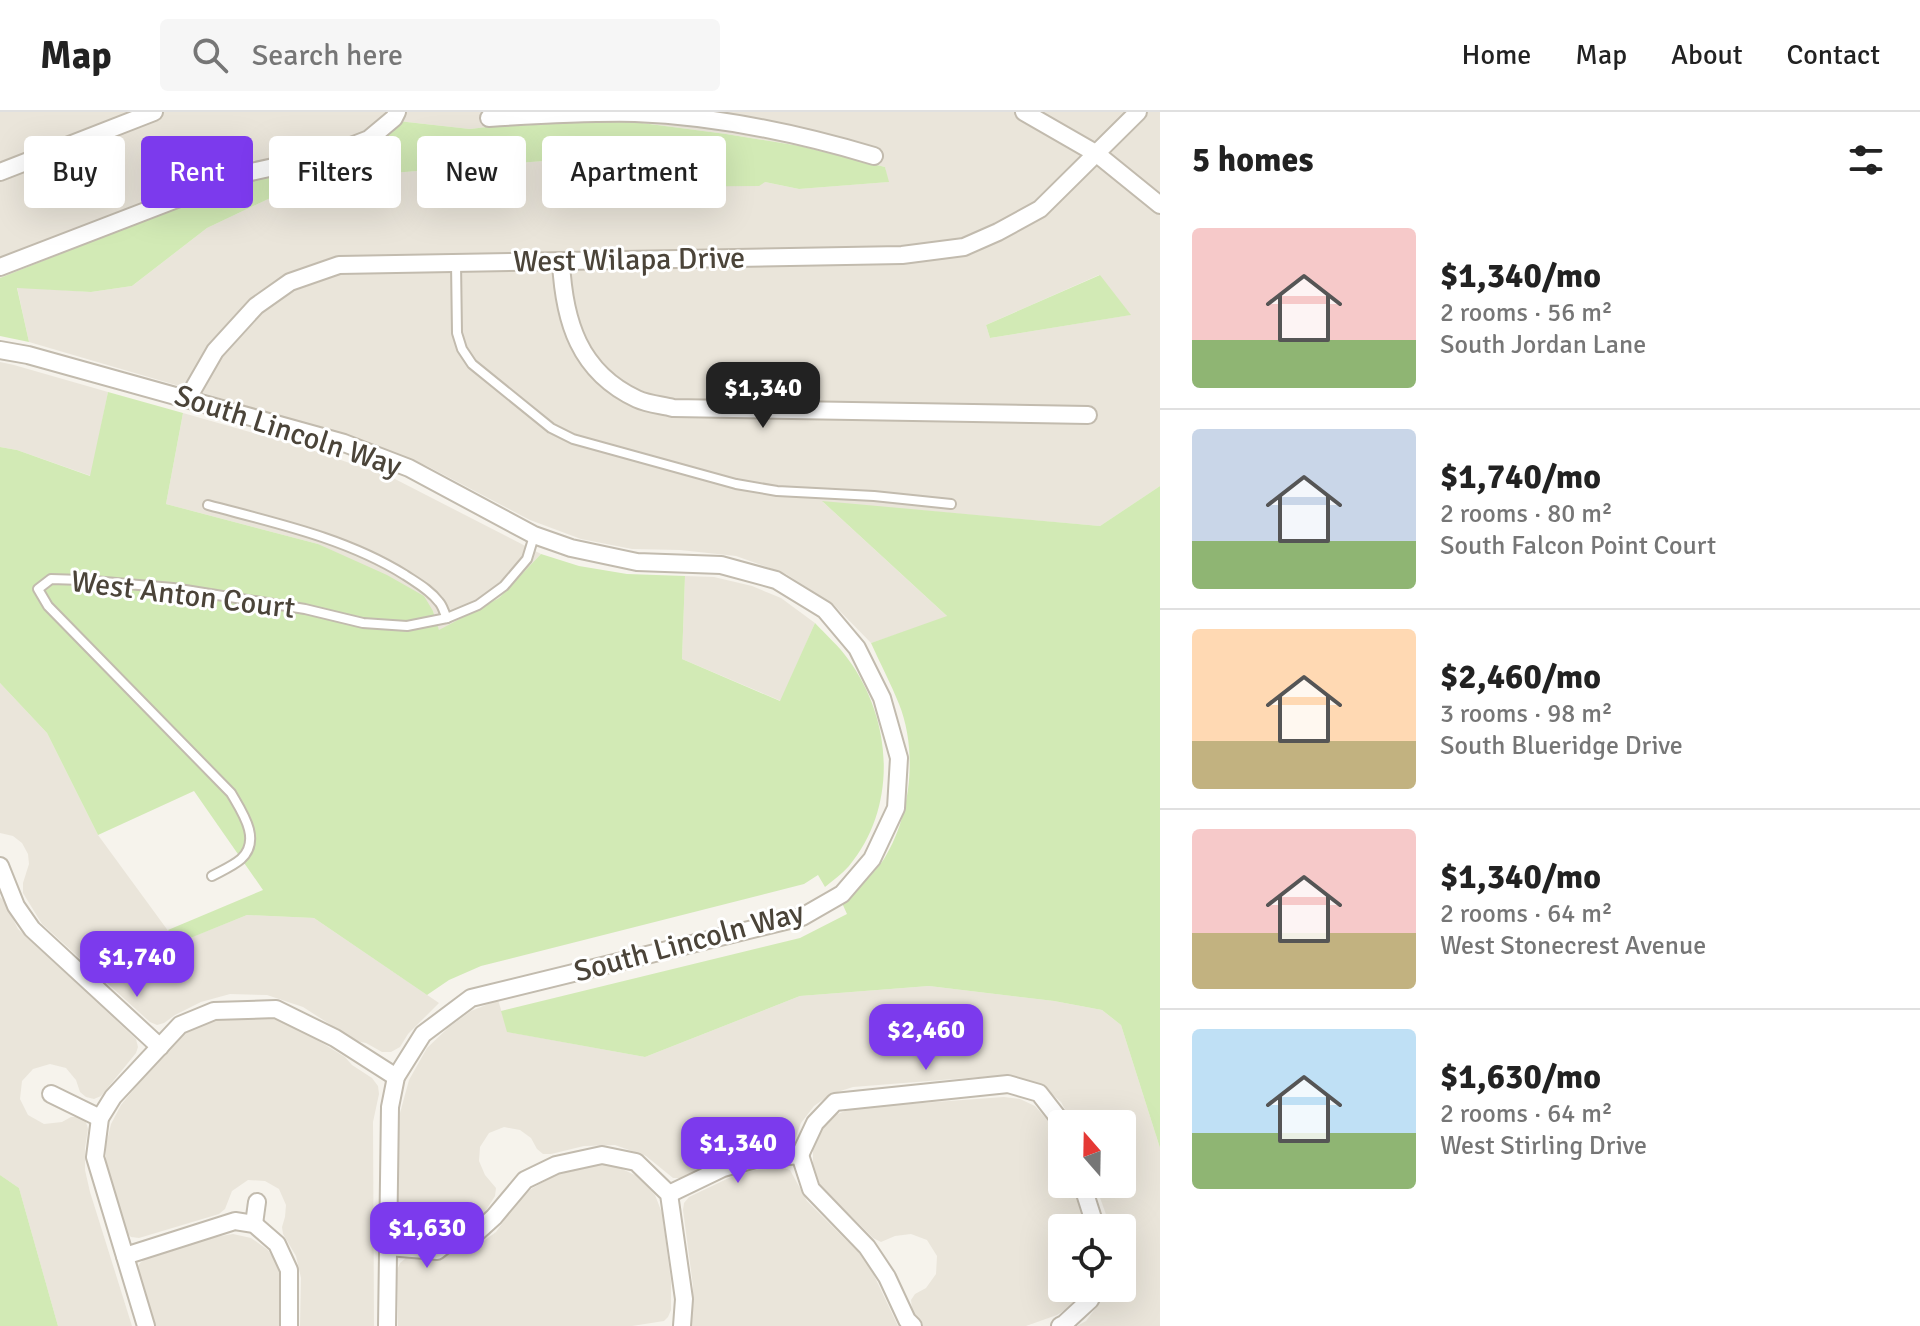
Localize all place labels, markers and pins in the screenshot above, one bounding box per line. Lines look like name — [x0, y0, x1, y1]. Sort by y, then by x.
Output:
pin: $1,340 — [698, 362, 828, 430]
pin: $1,740 — [72, 931, 202, 999]
pin: $2,460 — [861, 1004, 991, 1072]
pin: $1,340 — [673, 1117, 803, 1185]
pin: $1,630 — [362, 1202, 492, 1270]

